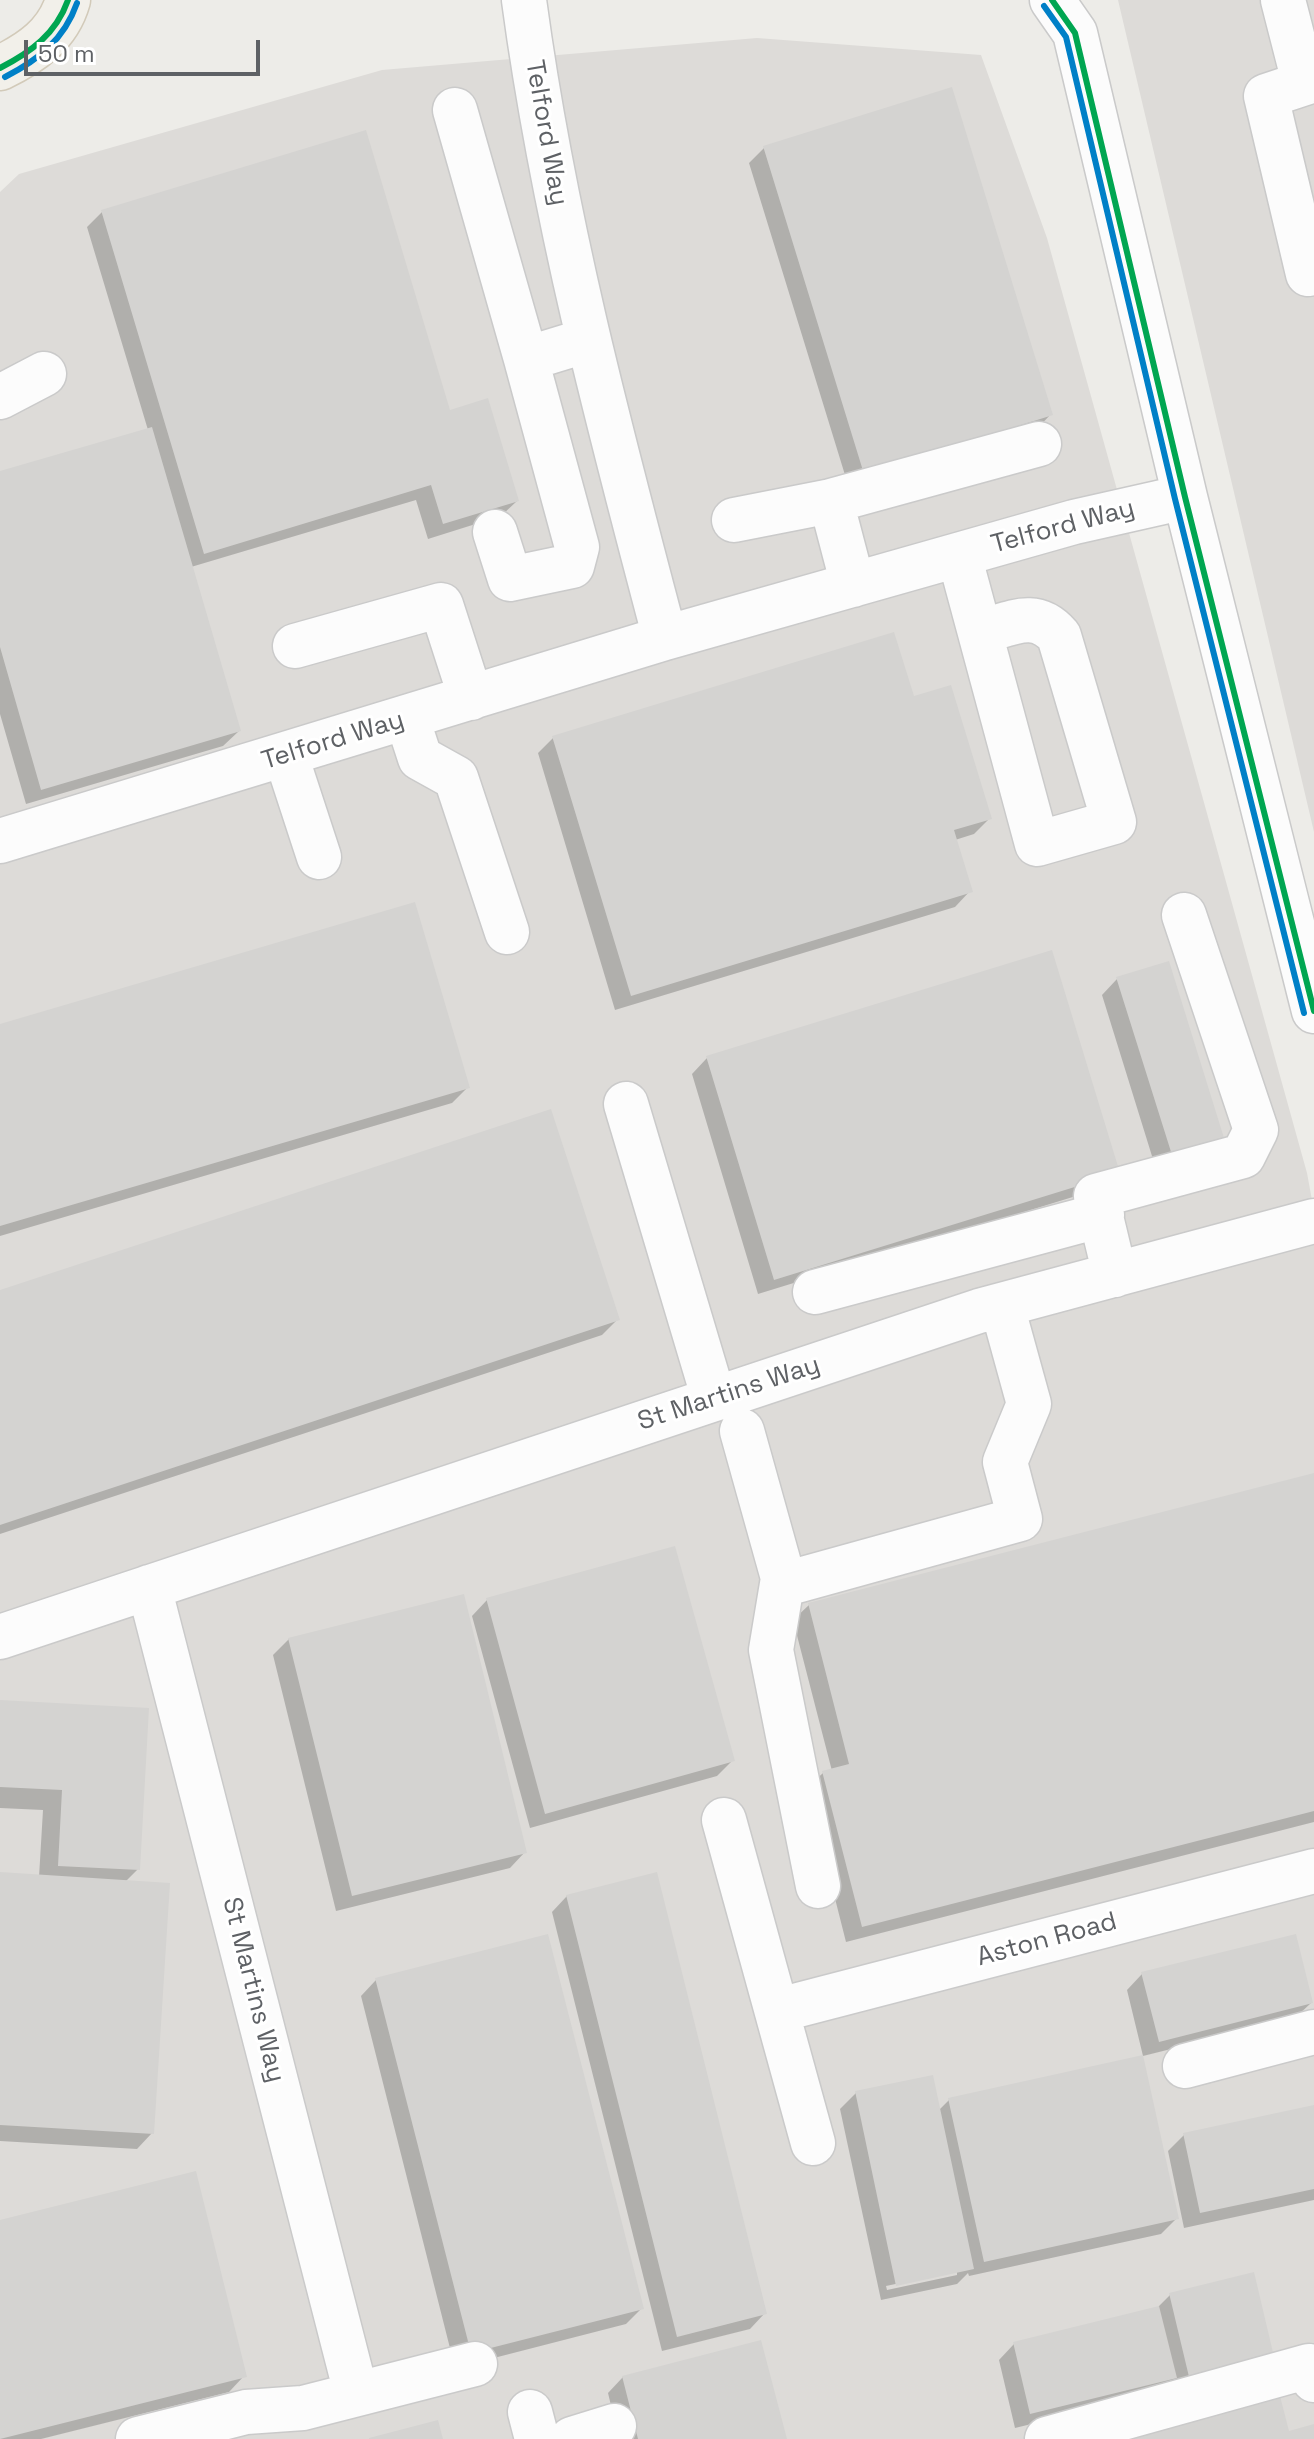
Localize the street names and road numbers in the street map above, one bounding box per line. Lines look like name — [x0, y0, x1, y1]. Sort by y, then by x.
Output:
street label: Telford Way — [518, 58, 574, 208]
street label: Telford Way — [988, 493, 1138, 561]
street label: Telford Way — [258, 705, 408, 777]
street label: St Martins Way — [634, 1350, 824, 1438]
street label: St Martins Way — [215, 1894, 291, 2086]
street label: Aston Road — [974, 1906, 1120, 1974]

